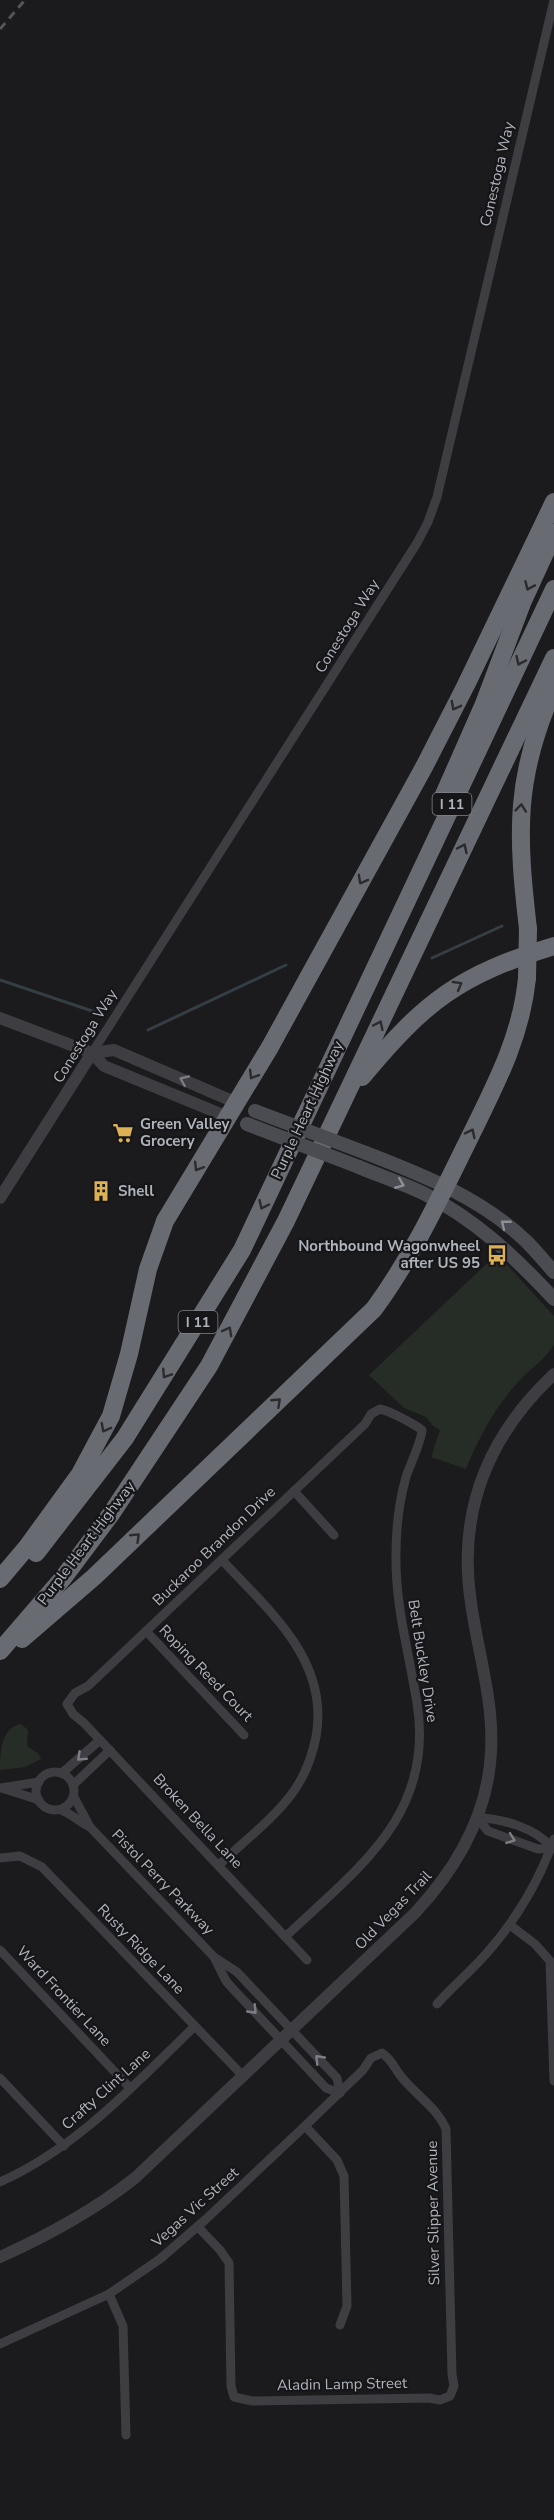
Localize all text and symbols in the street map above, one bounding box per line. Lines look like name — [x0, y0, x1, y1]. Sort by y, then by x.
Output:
street label: Conestoga Way — [475, 119, 519, 228]
street label: Conestoga Way — [310, 575, 384, 677]
one-way arrow — [525, 580, 537, 591]
one-way arrow — [515, 655, 527, 666]
one-way arrow — [451, 700, 462, 711]
road number: I 11 — [432, 793, 472, 815]
one-way arrow — [514, 803, 527, 812]
one-way arrow — [455, 844, 467, 855]
one-way arrow — [358, 874, 369, 884]
one-way arrow — [451, 980, 462, 992]
street label: Conestoga Way — [48, 985, 122, 1087]
one-way arrow — [372, 1020, 384, 1031]
street label: Purple Heart Highway — [266, 1037, 348, 1182]
one-way arrow — [249, 1069, 261, 1079]
one-way arrow — [179, 1075, 190, 1087]
place label: Green Valley Grocery — [140, 1114, 229, 1151]
supermarket icon: Green Valley Grocery — [111, 1121, 135, 1145]
one-way arrow — [464, 1129, 476, 1140]
one-way arrow — [193, 1161, 205, 1171]
one-way arrow — [393, 1177, 404, 1189]
building icon: Shell — [89, 1179, 113, 1203]
place label: Shell — [118, 1181, 154, 1201]
one-way arrow — [258, 1199, 270, 1210]
one-way arrow — [501, 1221, 512, 1232]
place label: Northbound Wagonwheel after US 95 — [298, 1236, 480, 1273]
bus stop icon: Northbound Wagonwheel after US 95 — [485, 1243, 509, 1267]
road number: I 11 — [178, 1311, 218, 1333]
one-way arrow — [221, 1326, 232, 1337]
one-way arrow — [161, 1368, 173, 1378]
one-way arrow — [269, 1398, 280, 1409]
one-way arrow — [101, 1422, 112, 1432]
street label: Purple Heart Highway — [33, 1477, 139, 1609]
street label: Buckaroo Brandon Drive — [148, 1482, 280, 1610]
one-way arrow — [129, 1533, 140, 1544]
street label: Belt Buckley Drive — [403, 1598, 443, 1724]
street label: Roping Reed Court — [155, 1620, 258, 1726]
one-way arrow — [78, 1750, 88, 1761]
street label: Broken Bella Lane — [149, 1769, 247, 1873]
street label: Pistol Perry Parkway — [107, 1825, 219, 1939]
one-way arrow — [506, 1832, 516, 1845]
street label: Old Vegas Trail — [350, 1866, 436, 1954]
street label: Rusty Ridge Lane — [93, 1900, 189, 1998]
street label: Ward Frontier Lane — [12, 1942, 116, 2050]
one-way arrow — [246, 2003, 257, 2014]
street label: Crafty Clint Lane — [57, 2044, 155, 2134]
one-way arrow — [316, 2056, 327, 2067]
street label: Silver Slipper Avenue — [422, 2140, 444, 2286]
street label: Vegas Vic Street — [146, 2162, 243, 2252]
street label: Aladin Lamp Street — [277, 2373, 408, 2395]

